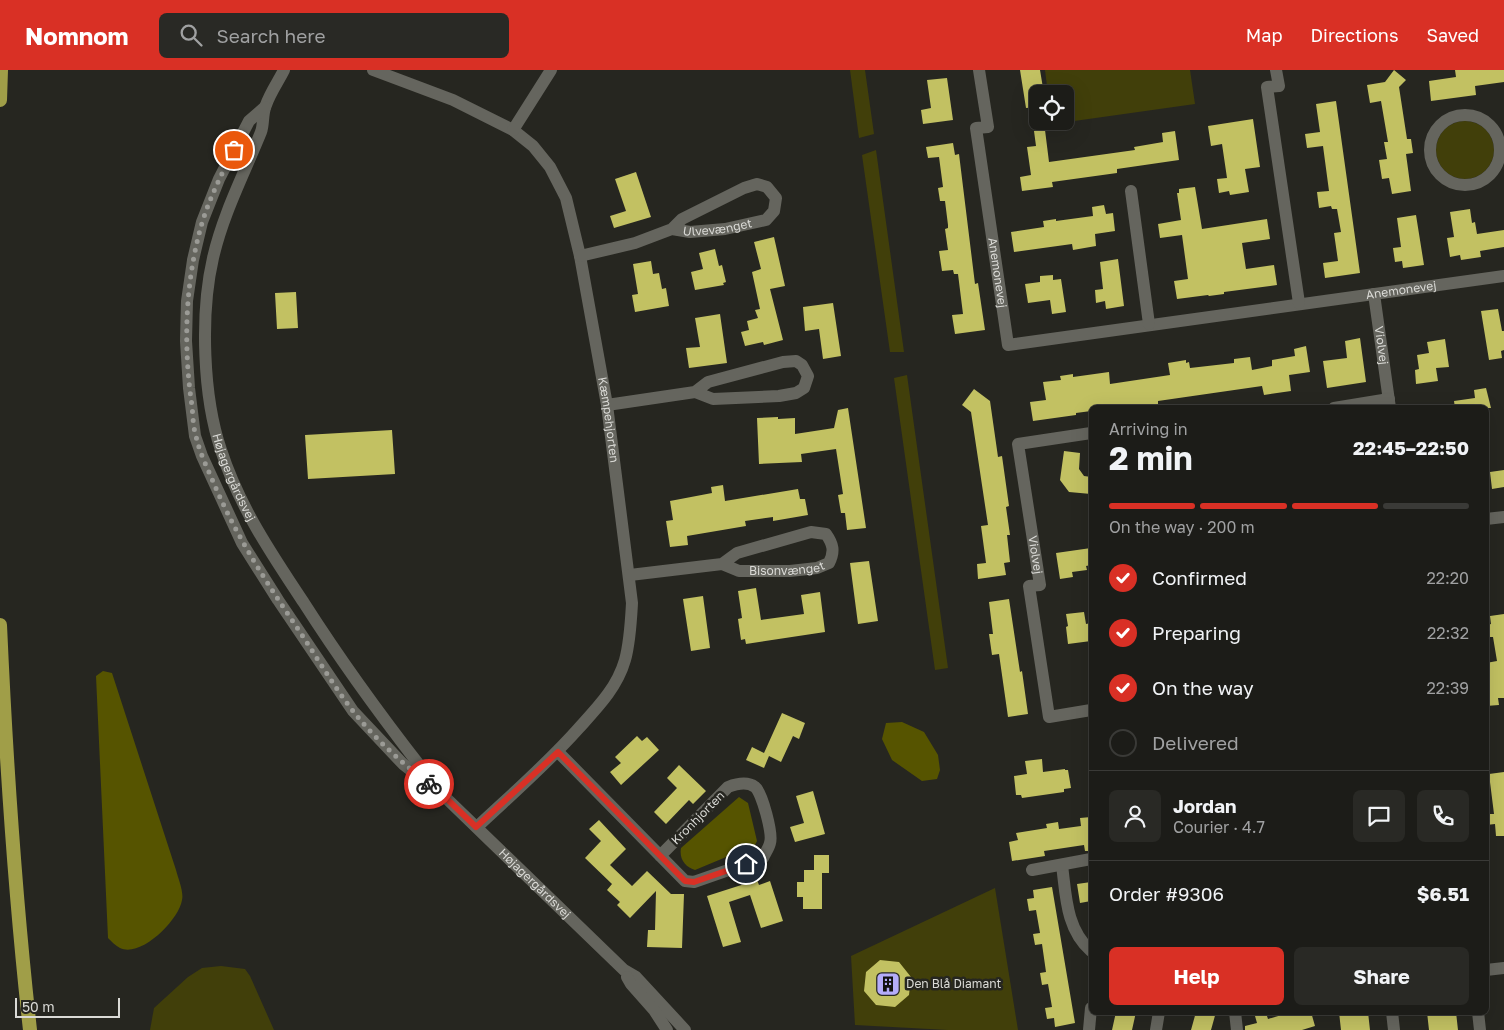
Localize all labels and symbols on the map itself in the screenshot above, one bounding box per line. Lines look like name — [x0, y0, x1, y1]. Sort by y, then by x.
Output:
pin — [213, 129, 255, 171]
street label: Ulvevænget — [682, 215, 753, 239]
street label: Anemonevej — [985, 236, 1010, 309]
street label: Anemonevej — [1365, 277, 1437, 302]
street label: Violvej — [1372, 325, 1392, 366]
street label: Kæmpehjorten — [595, 376, 622, 463]
street label: Højagergårdsvej — [209, 432, 259, 524]
street label: Violvej — [1025, 534, 1046, 575]
street label: Bisonvænget — [749, 558, 827, 578]
courier — [404, 759, 454, 809]
street label: Kronhjorten — [668, 788, 727, 847]
pin — [725, 843, 767, 885]
street label: Højagergårdsvej — [496, 845, 574, 921]
building icon: Den Blå Diamant — [875, 971, 901, 997]
place label: Den Blå Diamant — [906, 976, 1001, 991]
scale bar — [15, 995, 120, 1018]

